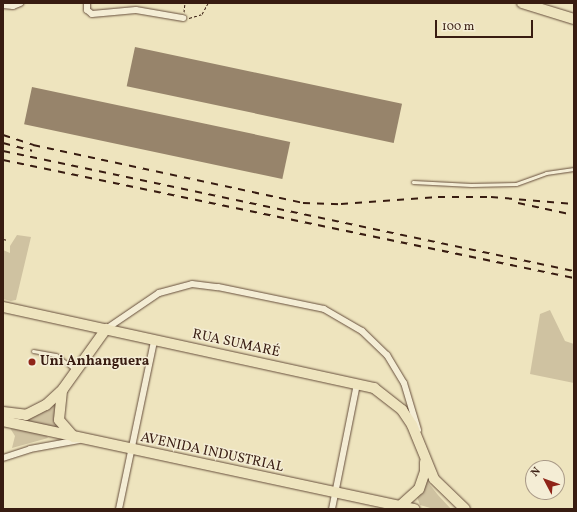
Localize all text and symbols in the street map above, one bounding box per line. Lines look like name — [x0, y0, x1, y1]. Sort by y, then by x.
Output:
scale bar — [437, 12, 535, 38]
text: 100 m — [442, 19, 474, 35]
street label: RUA SUMARÉ — [191, 327, 281, 361]
place label: Uni Anhanguera — [40, 354, 149, 370]
marker: Uni Anhanguera — [27, 357, 37, 367]
street label: AVENIDA INDUSTRIAL — [139, 430, 285, 476]
north arrow — [525, 460, 565, 500]
text: N — [528, 465, 545, 480]

